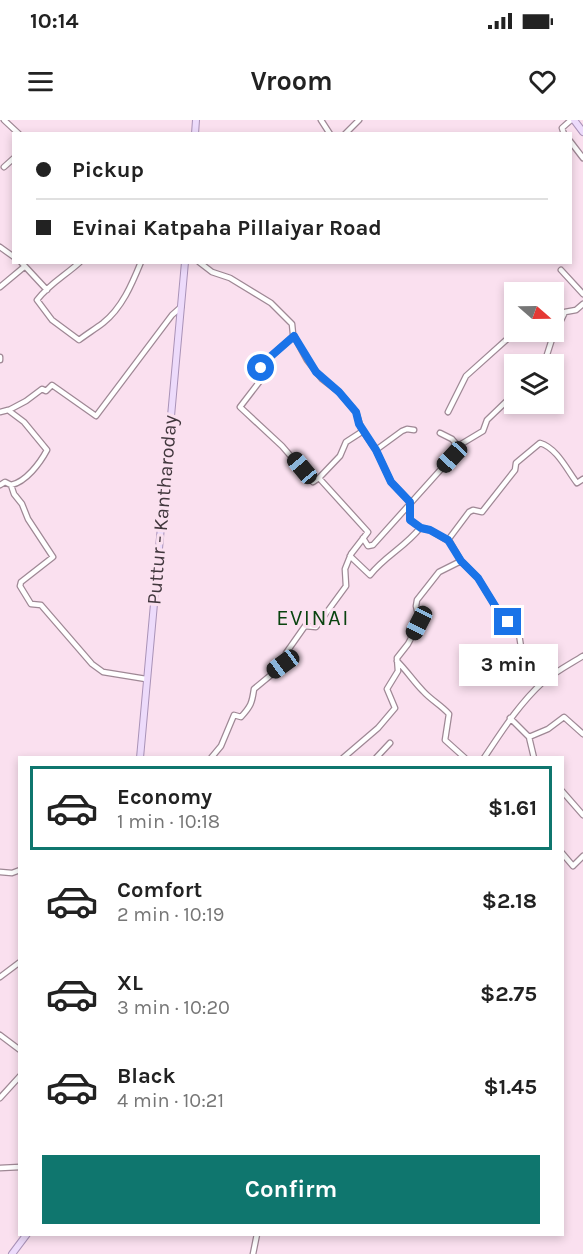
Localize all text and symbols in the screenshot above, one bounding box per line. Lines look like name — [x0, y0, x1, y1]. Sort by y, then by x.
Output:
text: 10:14 — [30, 8, 79, 34]
icon: menu — [24, 65, 57, 98]
text: Vroom — [250, 65, 333, 97]
icon: heart — [526, 65, 559, 98]
text: Pickup — [72, 157, 144, 183]
text: Evinai Katpaha Pillaiyar Road — [72, 215, 382, 241]
north arrow — [504, 282, 564, 342]
map controls — [504, 282, 564, 414]
route start — [247, 354, 274, 381]
button: layers — [504, 354, 564, 414]
street label: Puttur - Kantharoday — [142, 414, 182, 606]
car — [433, 438, 471, 476]
car — [284, 448, 320, 488]
car — [403, 603, 435, 643]
district label: EVINAI — [276, 605, 350, 631]
route end — [494, 608, 521, 635]
callout: 3 min — [458, 643, 558, 685]
car — [263, 646, 303, 682]
text: 3 min — [481, 653, 536, 676]
icon: car — [45, 781, 99, 835]
text: Economy — [117, 784, 212, 810]
text: $1.61 — [488, 795, 537, 821]
text: 1 min · 10:18 — [117, 810, 220, 833]
icon: car — [45, 874, 99, 928]
text: Comfort — [117, 877, 202, 903]
text: $2.18 — [482, 888, 537, 914]
text: 2 min · 10:19 — [117, 903, 224, 926]
icon: car — [45, 967, 99, 1021]
text: XL — [117, 970, 143, 996]
text: $2.75 — [480, 981, 537, 1007]
text: 3 min · 10:20 — [117, 996, 230, 1019]
icon: car — [45, 1060, 99, 1114]
text: Black — [117, 1063, 176, 1089]
text: $1.45 — [483, 1074, 537, 1100]
text: 4 min · 10:21 — [117, 1089, 224, 1112]
button: Confirm — [42, 1155, 540, 1224]

